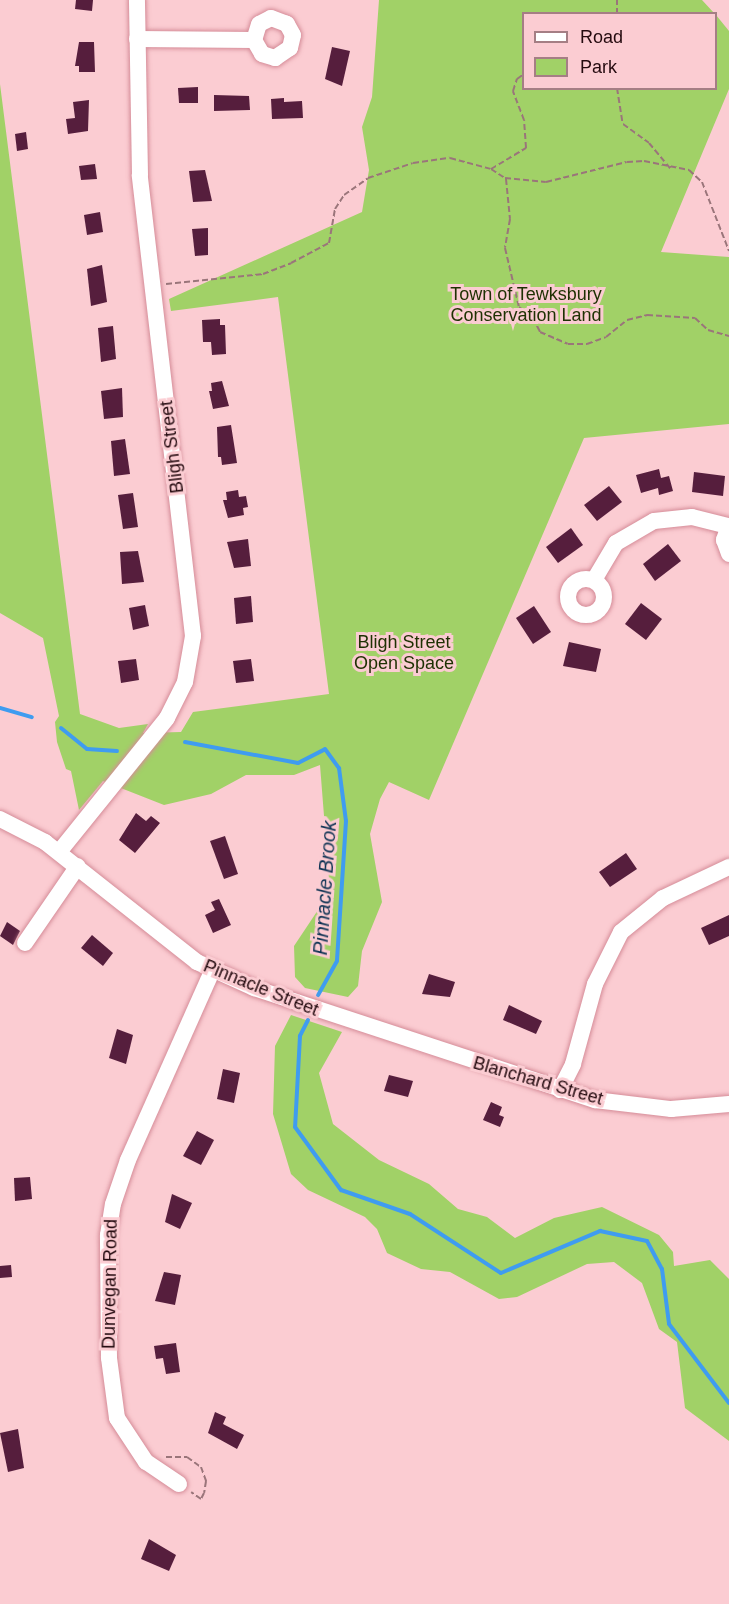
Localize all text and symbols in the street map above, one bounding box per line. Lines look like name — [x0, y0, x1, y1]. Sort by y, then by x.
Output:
legend — [522, 12, 717, 90]
text: Road — [580, 27, 623, 47]
text: Park — [580, 57, 617, 77]
park label: Town of Tewksbury Conservation Land — [450, 284, 602, 326]
street label: Bligh Street — [156, 400, 188, 494]
park label: Bligh Street Open Space — [354, 632, 454, 674]
water label: Pinnacle Brook — [308, 820, 342, 956]
street label: Pinnacle Street — [200, 955, 322, 1021]
street label: Blanchard Street — [471, 1052, 605, 1110]
street label: Dunvegan Road — [98, 1219, 122, 1349]

